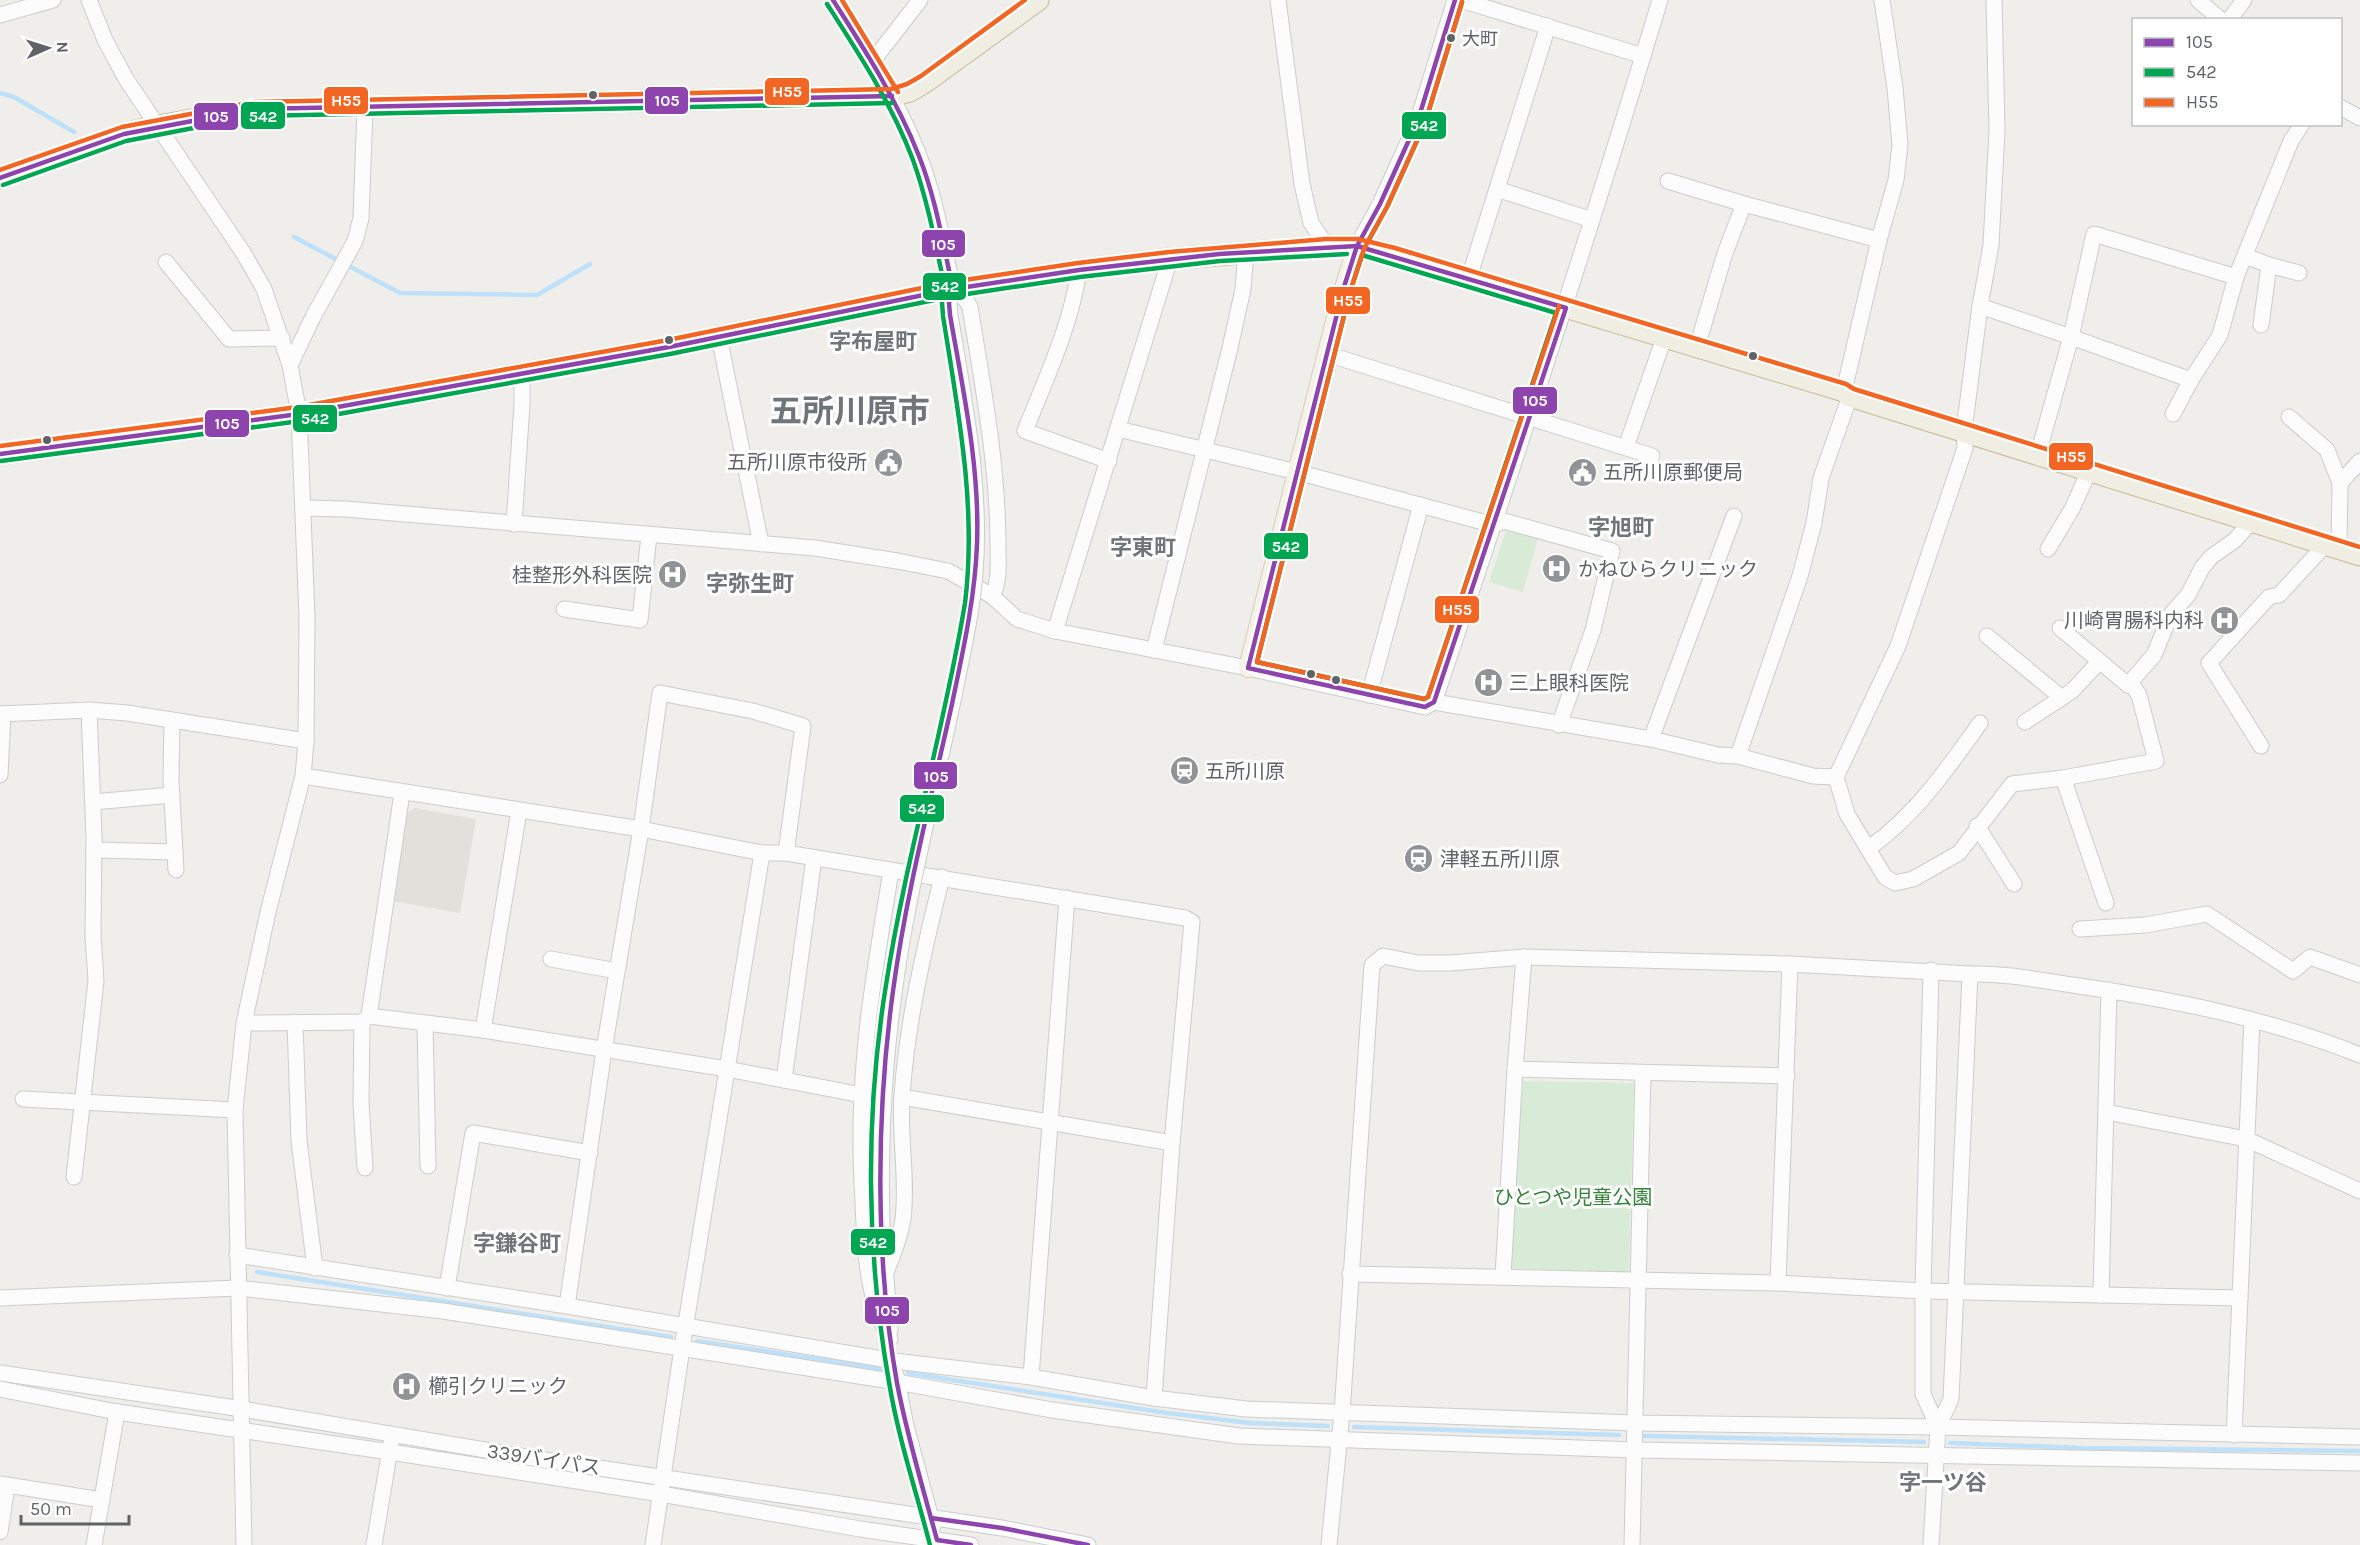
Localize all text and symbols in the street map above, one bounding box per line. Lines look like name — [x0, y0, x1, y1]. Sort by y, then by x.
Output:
north arrow — [18, 18, 78, 78]
legend — [2132, 18, 2342, 126]
place label: 大町 — [1462, 28, 1498, 50]
text: 105 — [2186, 31, 2213, 53]
marker: 大町 — [1445, 32, 1457, 44]
text: N — [53, 41, 72, 53]
text: 542 — [2186, 61, 2217, 83]
line badge: H55 — [764, 77, 810, 106]
text: H55 — [772, 82, 802, 101]
line badge: H55 — [323, 86, 369, 115]
line badge: 105 — [644, 86, 689, 115]
unlabelled marker — [587, 89, 599, 101]
text: H55 — [331, 91, 361, 110]
text: 105 — [654, 91, 680, 110]
text: H55 — [2186, 91, 2218, 113]
line badge: 542 — [240, 101, 286, 130]
line badge: 105 — [193, 102, 239, 131]
text: 105 — [203, 107, 229, 126]
text: 542 — [249, 107, 277, 126]
line badge: 542 — [1401, 111, 1447, 140]
text: 542 — [1410, 116, 1438, 135]
line badge: 105 — [921, 229, 966, 258]
text: 105 — [930, 235, 956, 254]
line badge: 542 — [922, 272, 967, 301]
text: 542 — [931, 277, 959, 296]
line badge: H55 — [1325, 286, 1371, 315]
text: H55 — [1333, 291, 1363, 310]
district label: 字布屋町 — [829, 329, 917, 355]
unlabelled marker — [663, 334, 675, 346]
unlabelled marker — [1747, 350, 1759, 362]
line badge: 105 — [1512, 386, 1558, 415]
text: 105 — [1522, 391, 1548, 410]
district label: 五所川原市 — [770, 393, 930, 430]
line badge: 542 — [292, 404, 338, 433]
line badge: 105 — [204, 409, 250, 438]
text: 542 — [301, 409, 329, 428]
text: 105 — [214, 414, 240, 433]
unlabelled marker — [41, 434, 53, 446]
line badge: H55 — [2048, 442, 2094, 471]
public building icon: 五所川原市役所 — [872, 446, 904, 478]
text: H55 — [2056, 447, 2086, 466]
place label: 五所川原市役所 — [727, 451, 867, 474]
public building icon: 五所川原郵便局 — [1566, 456, 1598, 488]
place label: 五所川原郵便局 — [1603, 461, 1743, 484]
district label: 字旭町 — [1588, 515, 1654, 541]
line badge: 542 — [1263, 532, 1309, 560]
district label: 字東町 — [1110, 535, 1176, 561]
text: 542 — [1272, 537, 1300, 556]
hospital icon: かねひらクリニック — [1541, 553, 1573, 585]
place label: かねひらクリニック — [1578, 558, 1758, 581]
hospital icon: 桂整形外科医院 — [657, 559, 689, 591]
place label: 桂整形外科医院 — [512, 564, 652, 587]
district label: 字弥生町 — [706, 571, 794, 597]
line badge: H55 — [1434, 595, 1480, 624]
text: H55 — [1442, 600, 1472, 619]
hospital icon: 川崎胃腸科内科 — [2209, 604, 2241, 636]
place label: 川崎胃腸科内科 — [2064, 609, 2204, 632]
hospital icon: 三上眼科医院 — [1472, 667, 1504, 699]
unlabelled marker — [1305, 668, 1317, 680]
place label: 三上眼科医院 — [1509, 672, 1629, 695]
unlabelled marker — [1330, 674, 1342, 686]
station icon: 五所川原 — [1168, 755, 1200, 787]
place label: 五所川原 — [1205, 760, 1285, 783]
line badge: 105 — [913, 761, 958, 790]
text: 105 — [923, 767, 949, 786]
line badge: 542 — [899, 794, 945, 823]
text: 542 — [908, 799, 936, 818]
station icon: 津軽五所川原 — [1403, 843, 1435, 875]
place label: 津軽五所川原 — [1440, 848, 1560, 871]
park label: ひとつや児童公園 — [1494, 1186, 1652, 1209]
line badge: 542 — [850, 1228, 896, 1256]
district label: 字鎌谷町 — [473, 1231, 561, 1257]
text: 542 — [859, 1233, 887, 1252]
line badge: 105 — [864, 1296, 910, 1325]
text: 105 — [874, 1301, 900, 1320]
hospital icon: 櫛引クリニック — [391, 1370, 423, 1402]
place label: 櫛引クリニック — [428, 1375, 568, 1398]
street label: 339バイパス — [485, 1439, 602, 1480]
district label: 字一ツ谷 — [1899, 1470, 1987, 1496]
scale bar — [21, 1488, 129, 1526]
text: 50 m — [30, 1498, 72, 1520]

